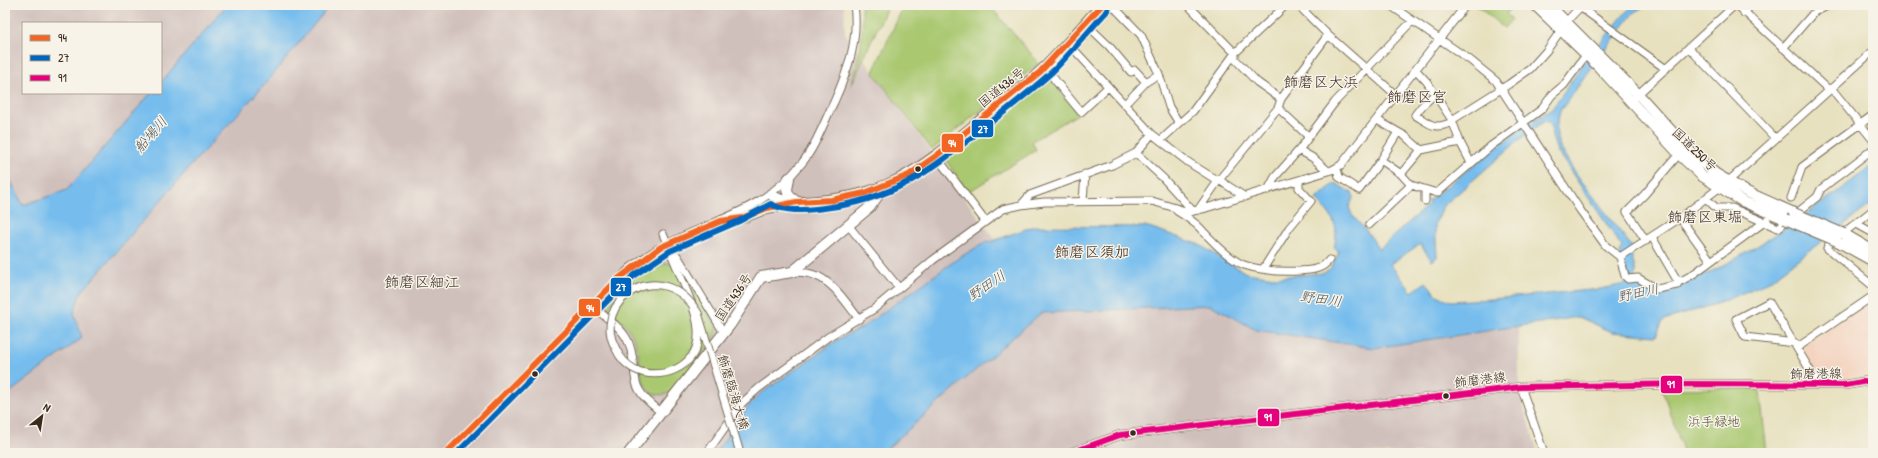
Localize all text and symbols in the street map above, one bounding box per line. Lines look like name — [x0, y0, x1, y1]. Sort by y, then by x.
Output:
legend — [22, 22, 162, 94]
text: 94 — [58, 29, 67, 46]
text: 27 — [58, 49, 70, 66]
street label: 国道436号 — [974, 63, 1028, 111]
text: 91 — [58, 69, 67, 86]
district label: 飾磨区大浜 — [1283, 71, 1359, 92]
district label: 飾磨区宮 — [1387, 86, 1447, 107]
water label: 船場川 — [129, 112, 171, 156]
line badge: 27 — [971, 119, 994, 138]
text: 27 — [978, 122, 989, 136]
street label: 国道250号 — [1668, 123, 1722, 175]
line badge: 94 — [941, 133, 964, 153]
text: 94 — [948, 136, 956, 150]
unlabelled marker — [913, 164, 923, 174]
district label: 飾磨区東堀 — [1667, 206, 1743, 227]
district label: 飾磨区須加 — [1054, 241, 1130, 262]
water label: 野田川 — [963, 265, 1009, 305]
street label: 国道436号 — [710, 269, 756, 325]
district label: 飾磨区細江 — [384, 271, 460, 292]
line badge: 27 — [610, 277, 632, 297]
water label: 野田川 — [1615, 278, 1661, 306]
text: 27 — [616, 280, 627, 294]
water label: 野田川 — [1299, 286, 1343, 310]
line badge: 94 — [578, 298, 601, 317]
text: 94 — [586, 301, 594, 315]
street label: 飾磨臨海大橋 — [714, 352, 754, 432]
street label: 飾磨港線 — [1790, 364, 1843, 382]
street label: 飾磨港線 — [1453, 367, 1508, 391]
unlabelled marker — [530, 369, 540, 379]
line badge: 91 — [1660, 375, 1683, 394]
text: 91 — [1667, 377, 1675, 391]
unlabelled marker — [1441, 391, 1451, 401]
north arrow — [22, 396, 62, 436]
text: N — [41, 400, 53, 415]
line badge: 91 — [1257, 408, 1280, 427]
text: 91 — [1264, 410, 1272, 424]
park label: 浜手緑地 — [1688, 412, 1740, 430]
unlabelled marker — [1128, 428, 1138, 438]

